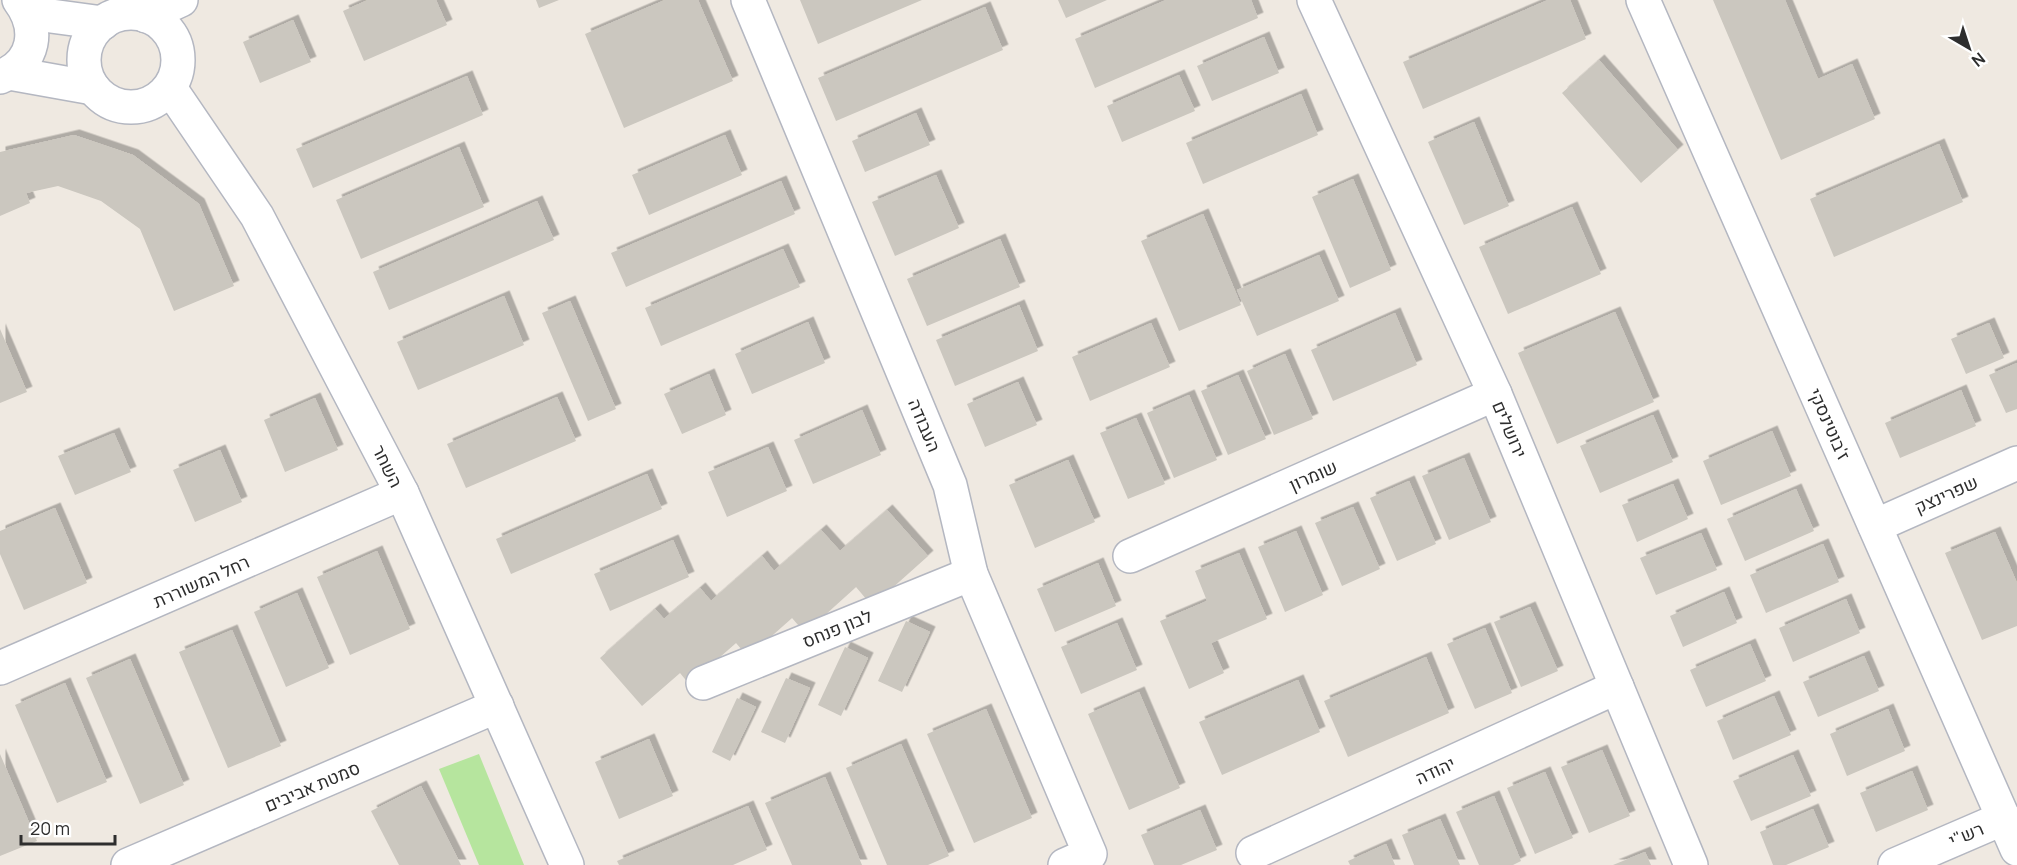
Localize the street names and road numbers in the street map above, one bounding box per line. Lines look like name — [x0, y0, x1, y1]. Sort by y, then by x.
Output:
street label: ז'בוטינסקי — [1804, 384, 1856, 464]
street label: העבודה — [903, 395, 947, 455]
street label: ירושלים — [1487, 397, 1533, 461]
street label: השחר — [367, 441, 409, 491]
street label: שומרון — [1285, 454, 1341, 496]
street label: שפרינצק — [1910, 469, 1982, 519]
street label: רחל המשוררת — [149, 549, 253, 613]
street label: לבון פנחס — [799, 603, 875, 653]
street label: יהודה — [1411, 750, 1459, 790]
street label: סמטת אביבים — [261, 755, 363, 817]
street label: רש"י — [1945, 816, 1987, 852]

